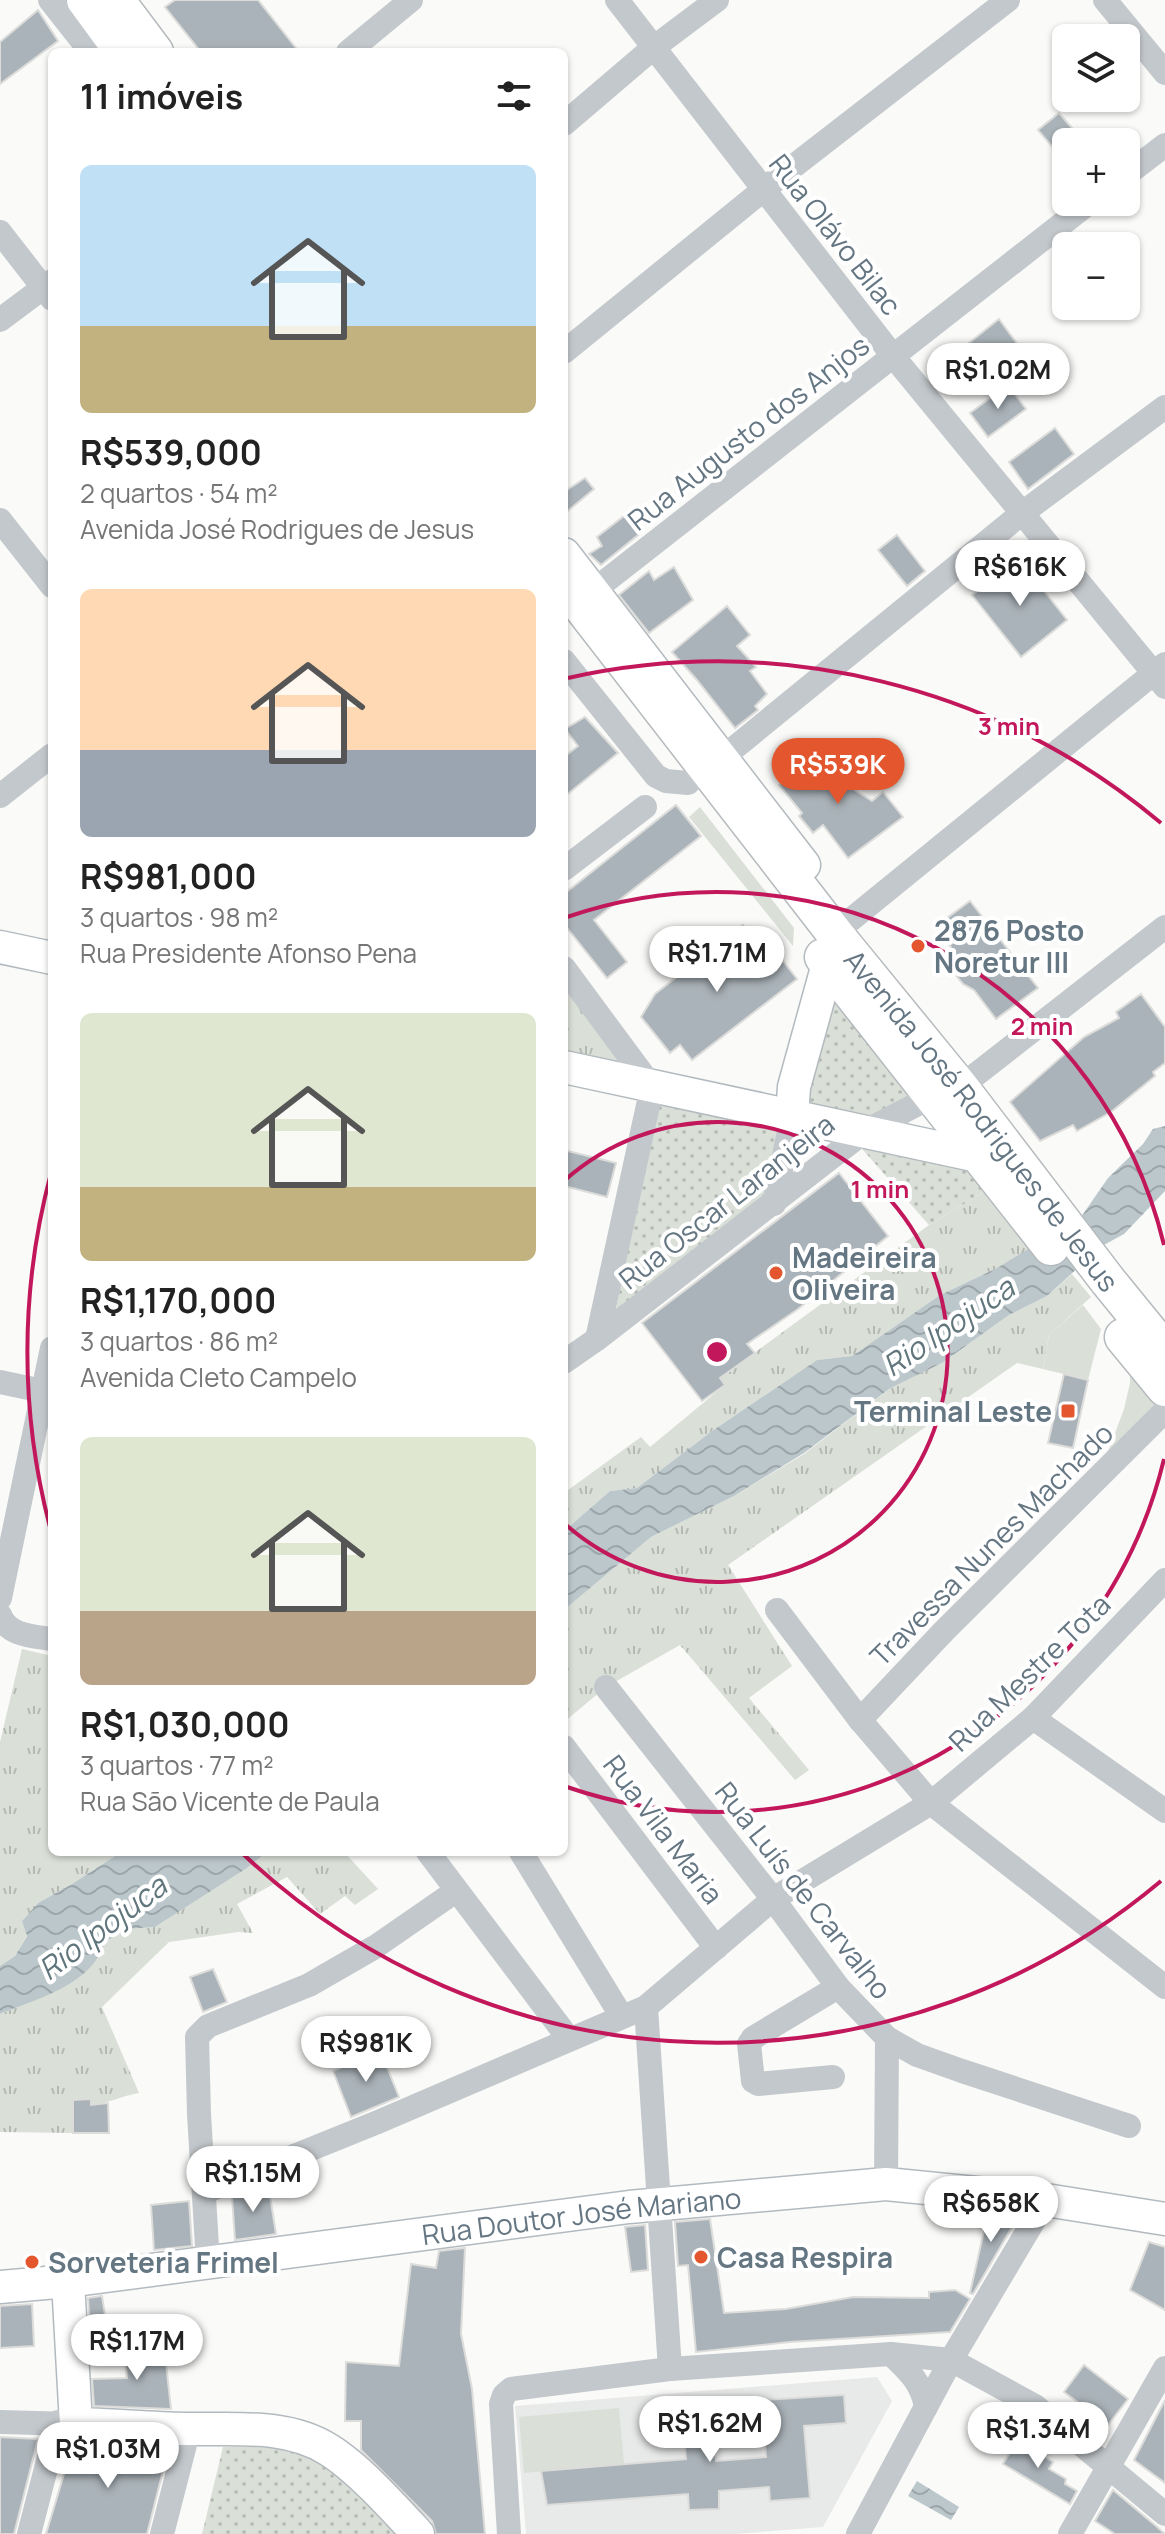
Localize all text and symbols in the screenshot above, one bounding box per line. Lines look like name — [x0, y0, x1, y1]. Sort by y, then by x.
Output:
map controls — [1052, 24, 1140, 320]
button: layers — [1052, 24, 1140, 112]
text: 11 imóveis — [80, 73, 243, 119]
icon: filters — [492, 74, 536, 118]
button: + — [1052, 128, 1140, 216]
street label: Rua Olávo Bilac — [761, 146, 911, 322]
icon: home — [236, 217, 380, 361]
button: − — [1052, 232, 1140, 320]
street label: Rua Augusto dos Anjos — [620, 326, 876, 538]
pin: R$1.02M — [924, 343, 1072, 411]
text: R$1.02M — [945, 351, 1051, 387]
text: R$539,000 — [80, 429, 262, 475]
text: 2 quartos · 54 m² — [80, 475, 278, 511]
text: Avenida José Rodrigues de Jesus — [80, 511, 474, 547]
pin: R$616K — [955, 540, 1085, 608]
text: R$616K — [973, 548, 1067, 584]
icon: home — [236, 641, 380, 785]
text: 3 min — [978, 709, 1040, 742]
pin: R$539K — [773, 738, 903, 806]
text: R$539K — [790, 746, 886, 782]
text: R$981,000 — [80, 853, 257, 899]
text: 3 quartos · 98 m² — [80, 899, 278, 935]
place label: 2876 Posto Noretur III — [934, 911, 1084, 981]
pin: R$1.71M — [643, 926, 791, 994]
text: R$1.71M — [667, 934, 767, 970]
text: Rua Presidente Afonso Pena — [80, 935, 417, 971]
marker: 2876 Posto Noretur III — [909, 937, 927, 955]
street label: Avenida José Rodrigues de Jesus — [836, 941, 1128, 1299]
text: 2 min — [1011, 1009, 1073, 1042]
icon: home — [236, 1065, 380, 1209]
street label: Rua Oscar Laranjeira — [610, 1105, 842, 1297]
text: 1 min — [851, 1172, 909, 1205]
place label: Madeireira Oliveira — [792, 1238, 937, 1308]
marker: Madeireira Oliveira — [767, 1264, 785, 1282]
water label: Rio Ipojuca — [874, 1266, 1023, 1385]
text: R$1,170,000 — [80, 1277, 276, 1323]
text: 3 quartos · 86 m² — [80, 1323, 278, 1359]
centre of rings — [703, 1338, 731, 1366]
text: Avenida Cleto Campelo — [80, 1359, 357, 1395]
place label: Terminal Leste — [854, 1392, 1052, 1430]
marker: Terminal Leste — [1059, 1402, 1077, 1420]
street label: Travessa Nunes Machado — [861, 1414, 1121, 1674]
icon: home — [236, 1489, 380, 1633]
street label: Rua Mestre Tota — [940, 1585, 1118, 1759]
text: R$1,030,000 — [80, 1701, 290, 1747]
text: 3 quartos · 77 m² — [80, 1747, 274, 1783]
street label: Rua Vila Maria — [595, 1747, 733, 1911]
street label: Rua Luís de Carvalho — [707, 1773, 901, 2007]
text: Rua São Vicente de Paula — [80, 1783, 380, 1819]
water label: Rio Ipojuca — [29, 1864, 176, 1989]
pin: R$981K — [301, 2016, 431, 2084]
text: R$981K — [319, 2024, 413, 2060]
pin: R$1.15M — [179, 2146, 327, 2214]
text: R$1.15M — [204, 2154, 302, 2190]
pin: R$658K — [926, 2176, 1056, 2244]
street label: Rua Doutor José Mariano — [420, 2178, 743, 2253]
text: R$658K — [942, 2184, 1040, 2220]
place label: Casa Respira — [717, 2238, 893, 2276]
place label: Sorveteria Frimel — [48, 2243, 279, 2281]
marker: Casa Respira — [692, 2248, 710, 2266]
marker: Sorveteria Frimel — [23, 2253, 41, 2271]
pin: R$1.17M — [63, 2314, 211, 2382]
text: R$1.17M — [89, 2322, 185, 2358]
pin: R$1.62M — [636, 2396, 784, 2464]
pin: R$1.34M — [964, 2402, 1112, 2470]
text: R$1.62M — [657, 2404, 763, 2440]
text: R$1.34M — [986, 2410, 1090, 2446]
pin: R$1.03M — [34, 2422, 182, 2490]
text: R$1.03M — [55, 2430, 161, 2466]

